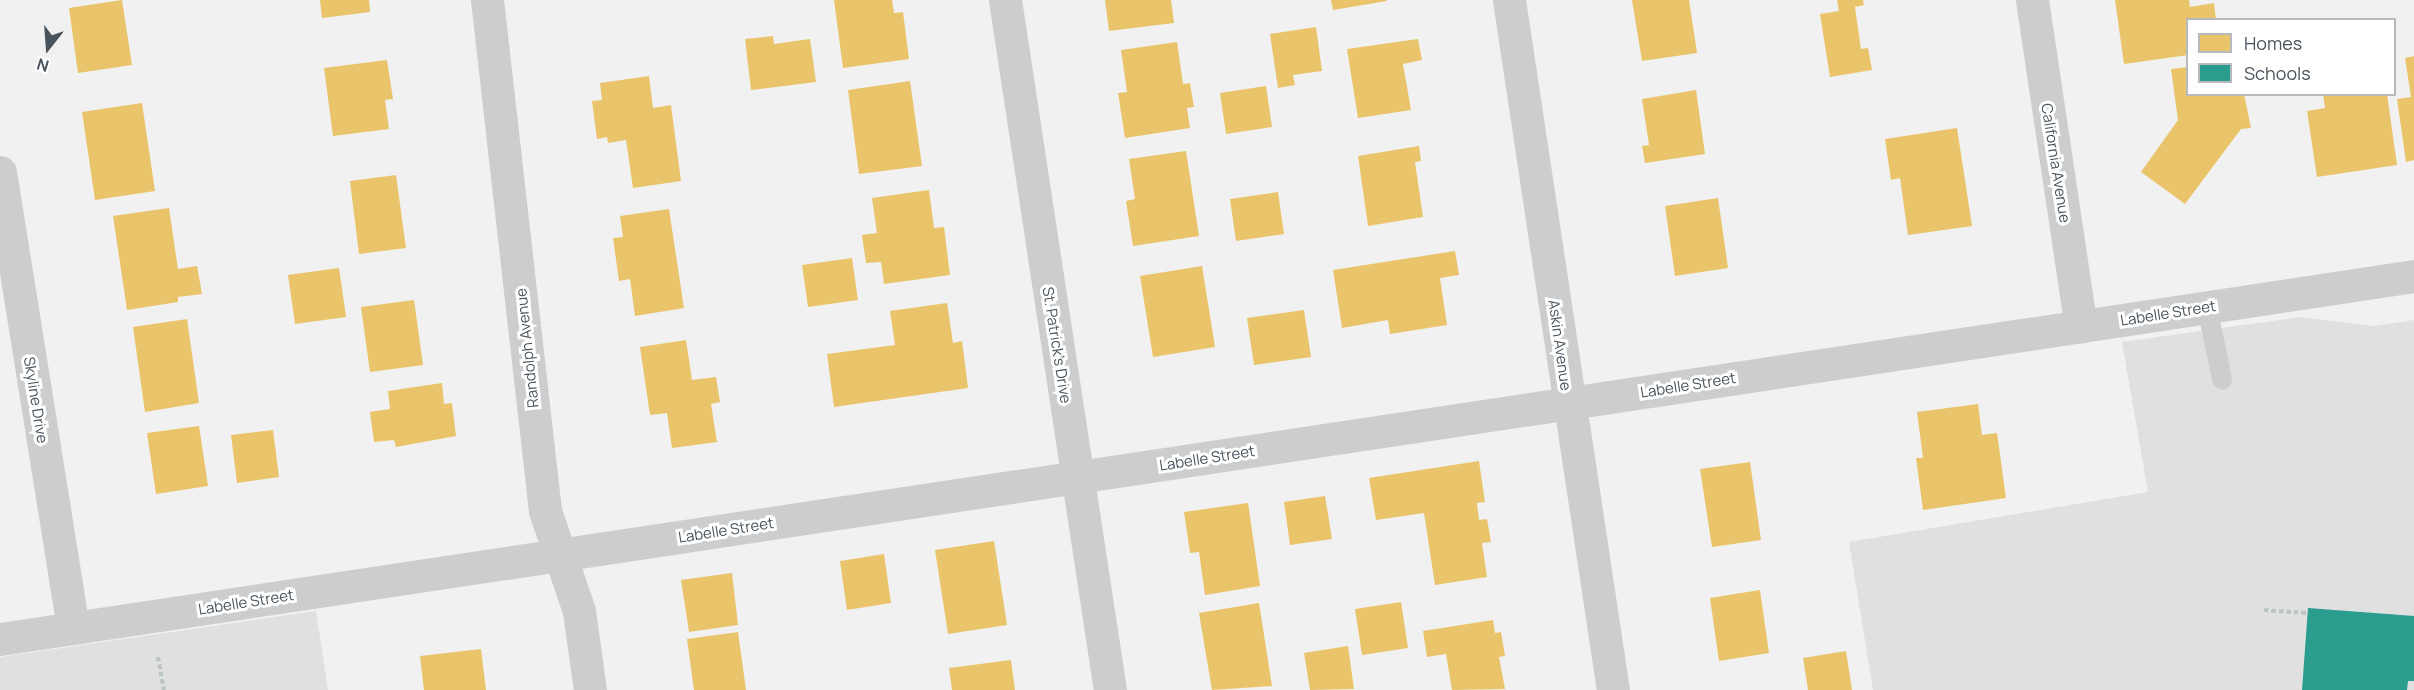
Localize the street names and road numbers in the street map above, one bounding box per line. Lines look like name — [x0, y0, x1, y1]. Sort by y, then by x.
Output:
street label: California Avenue — [2038, 102, 2074, 224]
street label: St. Patrick's Drive — [1039, 285, 1075, 405]
street label: Randolph Avenue — [512, 287, 542, 409]
street label: Labelle Street — [2119, 297, 2217, 329]
street label: Askin Avenue — [1545, 298, 1575, 392]
street label: Skyline Drive — [20, 355, 52, 445]
street label: Labelle Street — [1639, 369, 1737, 401]
street label: Labelle Street — [1158, 442, 1256, 474]
street label: Labelle Street — [677, 514, 775, 546]
street label: Labelle Street — [197, 586, 295, 618]

